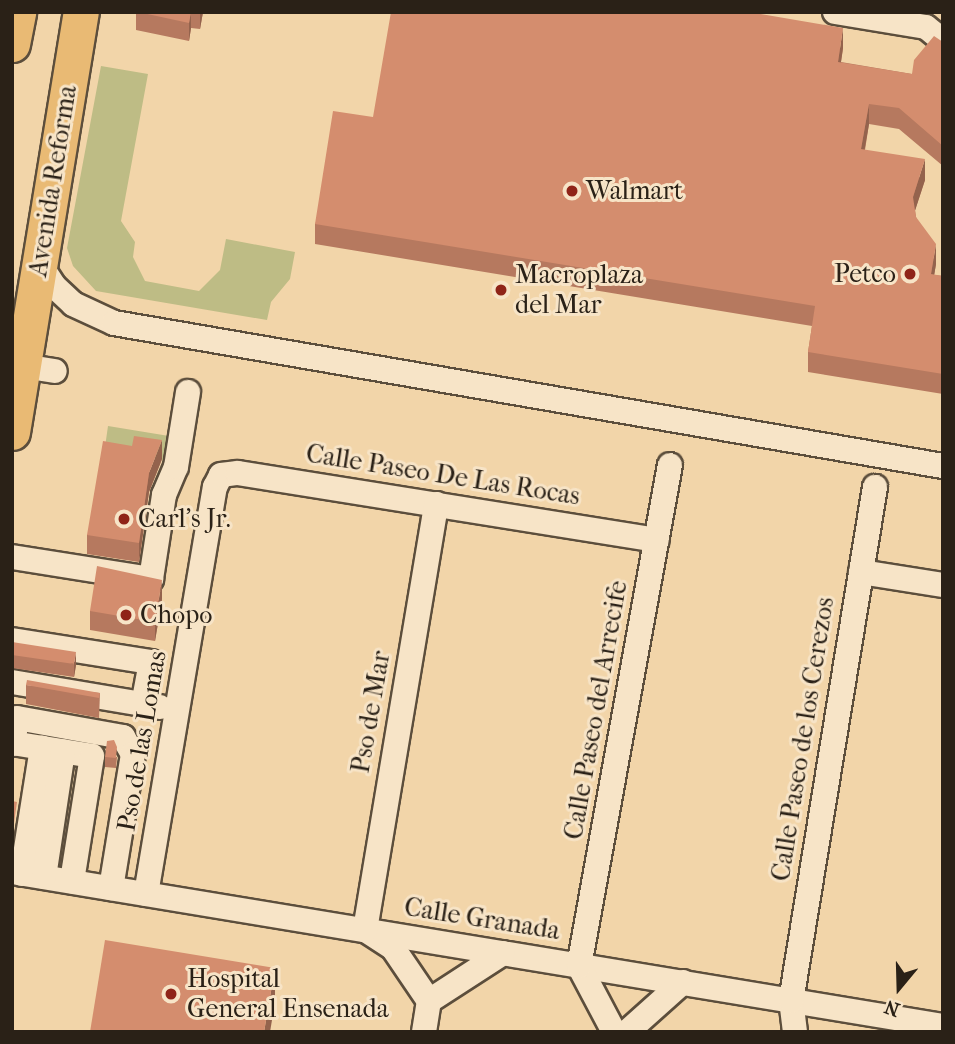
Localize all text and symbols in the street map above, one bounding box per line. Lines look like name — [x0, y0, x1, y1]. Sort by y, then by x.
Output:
street label: Avenida Reforma — [22, 83, 84, 279]
place label: Walmart — [586, 175, 683, 207]
marker: Walmart — [564, 183, 580, 199]
place label: Petco — [834, 258, 896, 290]
place label: Macroplaza del Mar — [515, 259, 643, 320]
marker: Petco — [902, 266, 918, 282]
marker: Macroplaza del Mar — [493, 282, 509, 298]
street label: Calle Paseo De Las Rocas — [304, 438, 582, 512]
place label: Carl's Jr. — [138, 503, 231, 535]
marker: Carl's Jr. — [116, 511, 132, 527]
street label: Calle Paseo del Arrecife — [558, 578, 634, 842]
street label: Calle Paseo de los Cerezos — [765, 595, 841, 883]
place label: Chopo — [140, 599, 212, 631]
marker: Chopo — [118, 607, 134, 623]
street label: Pso de las Lomas — [111, 648, 173, 834]
street label: Pso de Mar — [345, 648, 397, 776]
street label: Calle Granada — [402, 891, 562, 947]
north arrow — [864, 953, 934, 1023]
place label: Hospital General Ensenada — [187, 963, 389, 1024]
marker: Hospital General Ensenada — [161, 984, 181, 1004]
text: N — [882, 995, 903, 1021]

